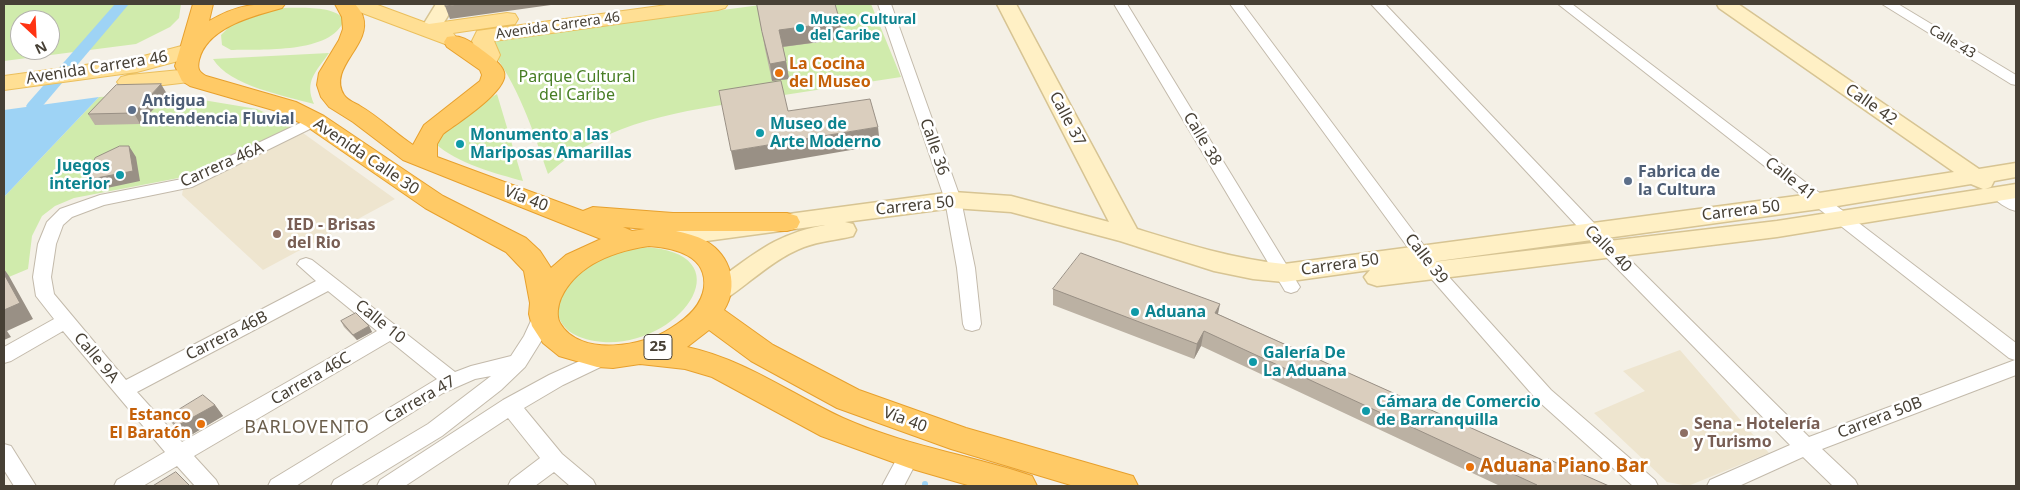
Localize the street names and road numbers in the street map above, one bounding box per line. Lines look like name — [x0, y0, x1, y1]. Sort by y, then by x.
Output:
street label: Avenida Carrera 46 — [495, 9, 621, 43]
street label: Calle 43 — [1926, 22, 1978, 62]
street label: Avenida Carrera 46 — [25, 47, 169, 89]
street label: Calle 42 — [1841, 80, 1901, 130]
street label: Calle 37 — [1045, 89, 1089, 149]
street label: Calle 38 — [1179, 109, 1225, 169]
street label: Avenida Calle 30 — [310, 115, 422, 199]
street label: Calle 36 — [915, 116, 953, 178]
street label: Carrera 46A — [177, 138, 267, 192]
street label: Calle 41 — [1761, 153, 1819, 205]
street label: Vía 40 — [501, 182, 551, 216]
street label: Carrera 50 — [875, 192, 955, 220]
street label: Carrera 50 — [1701, 197, 1781, 225]
street label: Calle 40 — [1580, 221, 1636, 277]
street label: Calle 39 — [1400, 230, 1452, 288]
street label: Carrera 50 — [1300, 250, 1380, 280]
street label: Calle 10 — [351, 296, 409, 348]
street label: Carrera 46B — [183, 307, 271, 365]
street label: Calle 9A — [69, 329, 123, 387]
road number: 25 — [644, 334, 672, 360]
street label: Carrera 46C — [268, 348, 354, 410]
street label: Carrera 47 — [381, 372, 459, 428]
street label: Carrera 50B — [1835, 393, 1925, 443]
street label: Vía 40 — [880, 403, 930, 437]

